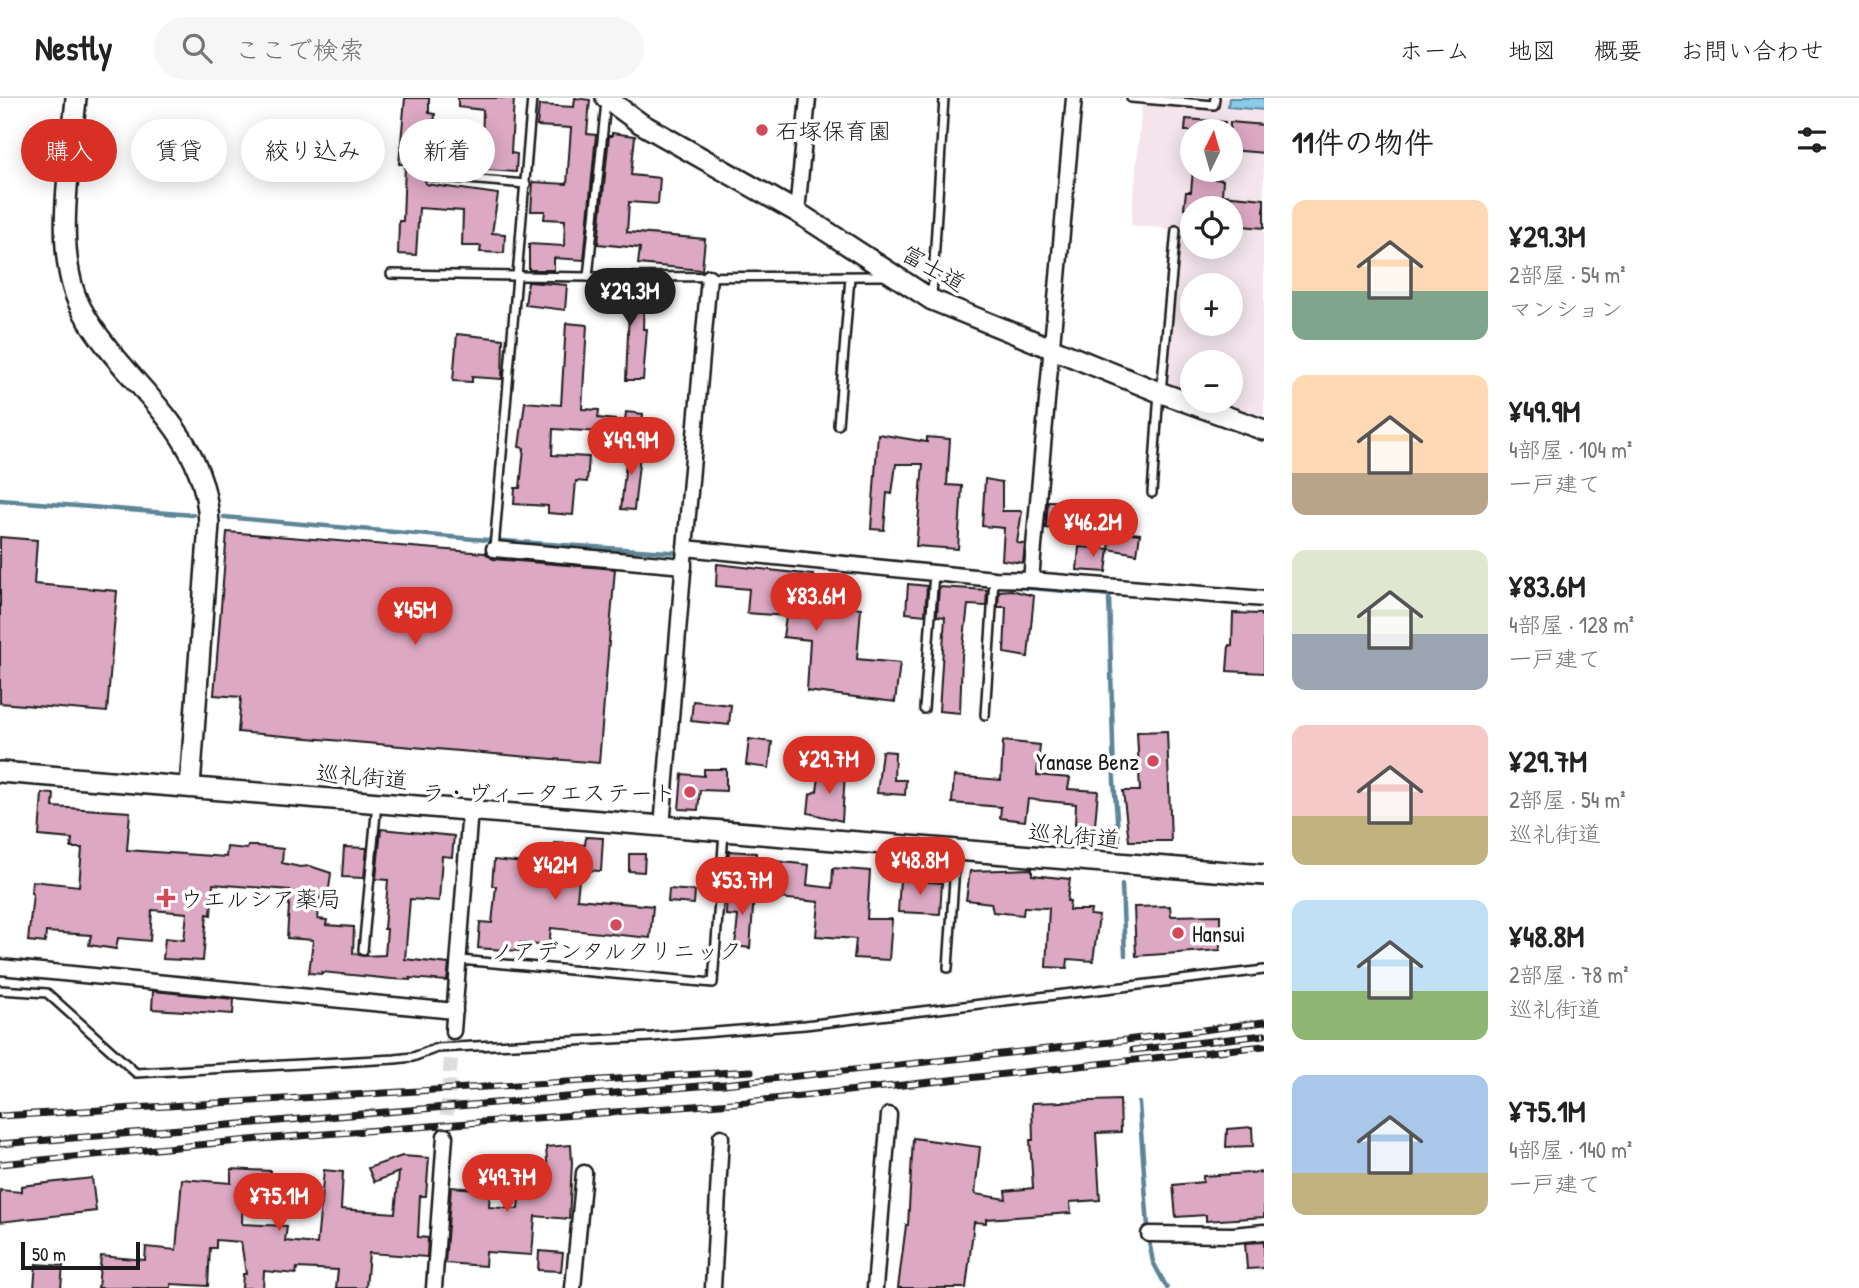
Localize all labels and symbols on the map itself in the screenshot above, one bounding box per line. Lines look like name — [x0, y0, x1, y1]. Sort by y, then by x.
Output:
place label: 石塚保育園 — [776, 115, 891, 146]
north arrow — [1180, 119, 1242, 182]
marker: 石塚保育園 — [754, 122, 770, 138]
street label: 富士道 — [896, 237, 972, 299]
pin: ¥29.3M — [573, 268, 687, 328]
pin: ¥49.9M — [574, 418, 688, 477]
pin: ¥46.2M — [1036, 500, 1150, 559]
pin: ¥83.6M — [759, 574, 873, 633]
pin: ¥45M — [374, 588, 456, 647]
pin: ¥29.7M — [772, 736, 886, 796]
place label: Yanase Benz — [1036, 746, 1139, 777]
marker: Yanase Benz — [1145, 753, 1161, 769]
street label: 巡礼街道 — [315, 757, 409, 795]
place label: ラ・ヴィータエステート — [422, 777, 676, 808]
marker: ラ・ヴィータエステート — [682, 784, 698, 800]
street label: 巡礼街道 — [1027, 816, 1121, 854]
pin: ¥48.8M — [863, 838, 977, 897]
pin: ¥42M — [514, 842, 596, 902]
pin: ¥53.7M — [685, 858, 799, 917]
place label: ウエルシア薬局 — [180, 883, 341, 914]
marker: ウエルシア薬局 — [158, 890, 174, 906]
marker: ノアデンタルクリニック — [608, 917, 624, 933]
place label: Hansui — [1192, 918, 1245, 949]
marker: Hansui — [1170, 925, 1186, 941]
place label: ノアデンタルクリニック — [490, 935, 742, 966]
pin: ¥49.7M — [450, 1154, 564, 1214]
pin: ¥75.1M — [222, 1174, 336, 1233]
scale bar — [21, 1239, 140, 1271]

